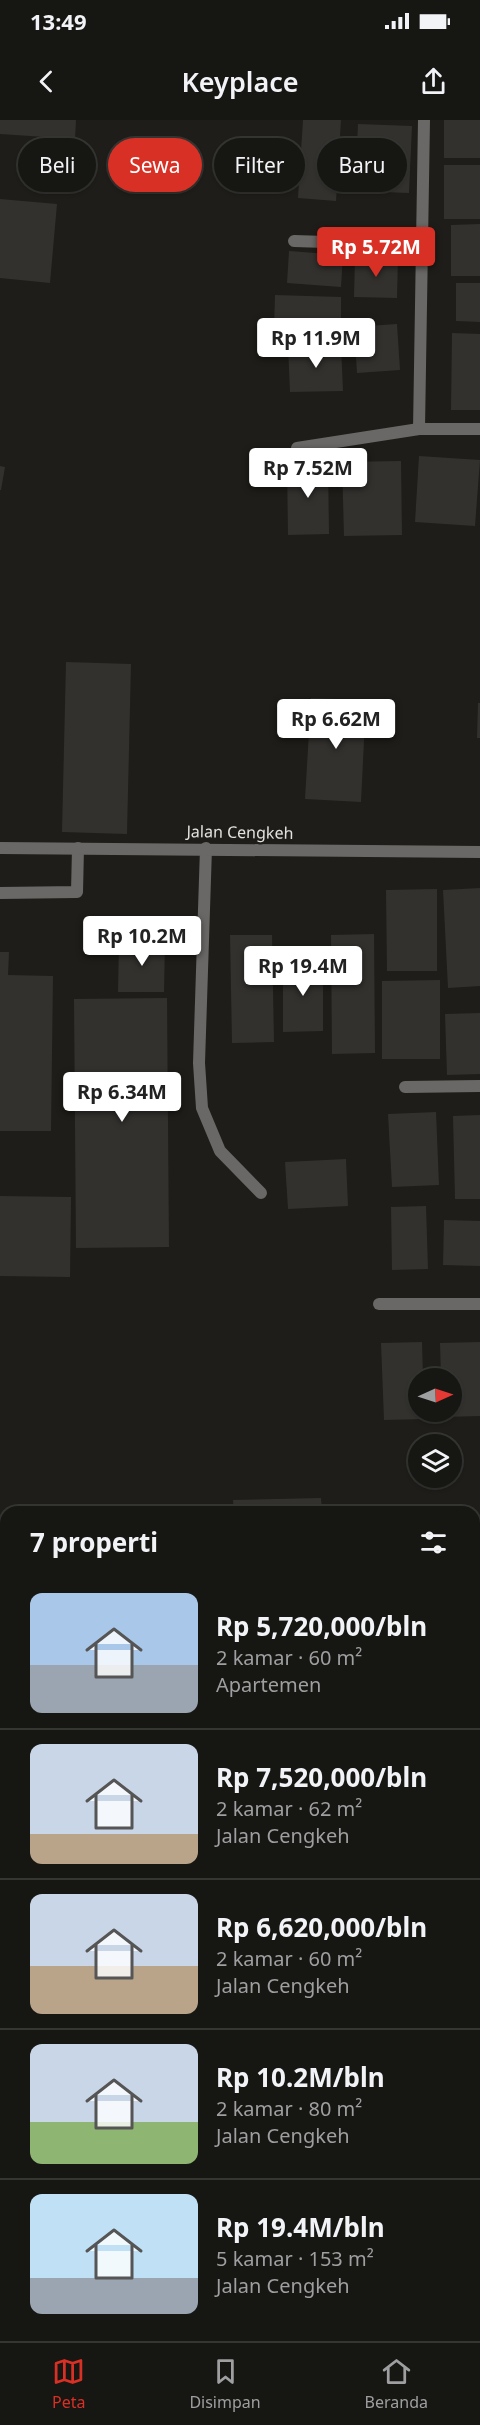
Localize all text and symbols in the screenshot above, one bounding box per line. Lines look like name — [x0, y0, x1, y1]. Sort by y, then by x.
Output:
text: 13:49 — [30, 6, 87, 36]
text: Keyplace — [181, 63, 299, 100]
icon: back — [30, 65, 63, 98]
icon: share — [417, 65, 450, 98]
chip: Beli — [18, 138, 96, 192]
chip: Sewa — [108, 138, 202, 192]
chip: Filter — [214, 138, 305, 192]
chip: Baru — [317, 138, 407, 192]
pin: Rp 5.72M — [314, 227, 438, 278]
text: Rp 5.72M — [331, 233, 421, 260]
pin: Rp 11.9M — [254, 318, 378, 369]
text: Rp 11.9M — [271, 324, 361, 351]
pin: Rp 7.52M — [246, 448, 370, 499]
text: Rp 7.52M — [263, 454, 353, 481]
pin: Rp 6.62M — [274, 699, 398, 750]
text: Rp 6.62M — [291, 705, 381, 732]
street label: Jalan Cengkeh — [184, 820, 294, 844]
pin: Rp 10.2M — [80, 916, 204, 967]
text: Rp 10.2M — [97, 922, 187, 949]
pin: Rp 19.4M — [241, 946, 365, 997]
text: Rp 19.4M — [258, 952, 348, 979]
pin: Rp 6.34M — [60, 1072, 184, 1123]
text: Rp 6.34M — [77, 1078, 167, 1105]
north arrow — [408, 1368, 462, 1422]
map controls — [408, 1368, 462, 1488]
button: layers — [408, 1434, 462, 1488]
text: 7 properti — [30, 1524, 158, 1560]
icon: filters — [417, 1526, 450, 1559]
text: Rp 5,720,000/bln — [216, 1608, 427, 1644]
icon: home — [78, 1617, 150, 1689]
text: 2 kamar · 60 m² — [216, 1644, 362, 1671]
text: Apartemen — [216, 1671, 321, 1698]
text: Rp 7,520,000/bln — [216, 1759, 427, 1795]
icon: home — [78, 1768, 150, 1840]
text: 2 kamar · 62 m² — [216, 1795, 362, 1822]
text: Jalan Cengkeh — [216, 1822, 350, 1849]
text: Rp 6,620,000/bln — [216, 1909, 427, 1945]
icon: home — [78, 1918, 150, 1990]
text: 2 kamar · 60 m² — [216, 1945, 362, 1972]
text: Jalan Cengkeh — [216, 1972, 350, 1999]
text: Rp 10.2M/bln — [216, 2059, 385, 2095]
icon: home — [78, 2068, 150, 2140]
text: 2 kamar · 80 m² — [216, 2095, 362, 2122]
text: Jalan Cengkeh — [216, 2122, 350, 2149]
text: Rp 19.4M/bln — [216, 2209, 385, 2245]
icon: home — [78, 2218, 150, 2290]
text: 5 kamar · 153 m² — [216, 2245, 374, 2272]
text: Jalan Cengkeh — [216, 2272, 350, 2299]
tab: Peta — [52, 2355, 85, 2413]
tab: Disimpan — [189, 2355, 261, 2413]
tab: Beranda — [365, 2355, 428, 2413]

